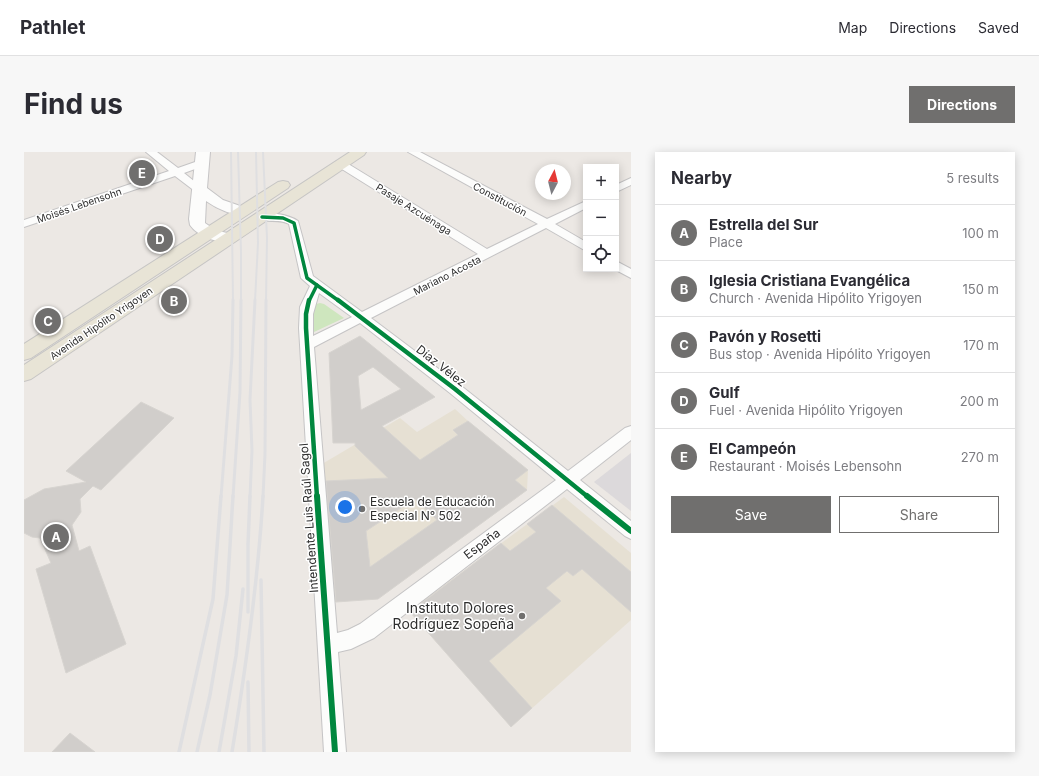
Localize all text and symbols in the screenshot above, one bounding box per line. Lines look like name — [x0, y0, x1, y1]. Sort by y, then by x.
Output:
text: Pathlet — [20, 16, 85, 39]
text: Map — [838, 19, 867, 36]
text: Directions — [889, 19, 956, 36]
text: Saved — [978, 19, 1019, 36]
button: Directions — [909, 86, 1015, 123]
text: Find us — [24, 87, 123, 121]
pin: E — [129, 158, 155, 188]
north arrow — [535, 164, 571, 200]
map controls — [583, 164, 619, 272]
button: + — [583, 164, 619, 200]
text: Nearby — [671, 168, 732, 188]
text: 5 results — [946, 170, 999, 186]
street label: Constitución — [471, 180, 529, 218]
street label: Pasaje Azcuénaga — [374, 181, 454, 237]
street label: Moisés Lebensohn — [35, 185, 123, 225]
button: − — [583, 200, 619, 236]
text: Estrella del Sur — [709, 215, 818, 234]
pin: D — [147, 224, 173, 254]
text: A — [679, 225, 689, 241]
text: 100 m — [962, 225, 999, 241]
text: Place — [709, 234, 743, 250]
button: locate — [583, 236, 619, 272]
street label: Mariano Acosta — [411, 253, 483, 297]
text: Iglesia Cristiana Evangélica — [709, 271, 910, 290]
text: B — [680, 281, 688, 297]
text: 150 m — [963, 281, 999, 297]
street label: Avenida Hipólito Yrigoyen — [47, 284, 155, 362]
pin: B — [161, 286, 187, 316]
text: Church · Avenida Hipólito Yrigoyen — [709, 290, 922, 306]
pin: C — [35, 306, 61, 336]
text: Pavón y Rosetti — [709, 327, 821, 346]
text: C — [679, 337, 689, 353]
text: 170 m — [963, 337, 999, 353]
street label: Díaz Vélez — [413, 341, 469, 390]
text: Bus stop · Avenida Hipólito Yrigoyen — [709, 346, 931, 362]
text: Gulf — [709, 383, 740, 402]
text: D — [679, 393, 689, 409]
text: 200 m — [960, 393, 999, 409]
text: Fuel · Avenida Hipólito Yrigoyen — [709, 402, 903, 418]
text: El Campeón — [709, 439, 796, 458]
street label: Intendente Luis Raúl Sagol — [296, 443, 321, 593]
text: E — [680, 449, 688, 465]
text: 270 m — [961, 449, 999, 465]
text: Restaurant · Moisés Lebensohn — [709, 458, 902, 474]
place label: Escuela de Educación Especial N° 502 — [370, 494, 495, 523]
button: Save — [671, 496, 831, 533]
button: Share — [839, 496, 999, 533]
your location — [335, 497, 355, 517]
marker: Escuela de Educación Especial N° 502 — [357, 504, 367, 514]
pin: A — [43, 522, 69, 552]
street label: España — [461, 525, 503, 562]
place label: Instituto Dolores Rodríguez Sopeña — [393, 599, 514, 632]
marker: Instituto Dolores Rodríguez Sopeña — [517, 611, 527, 621]

